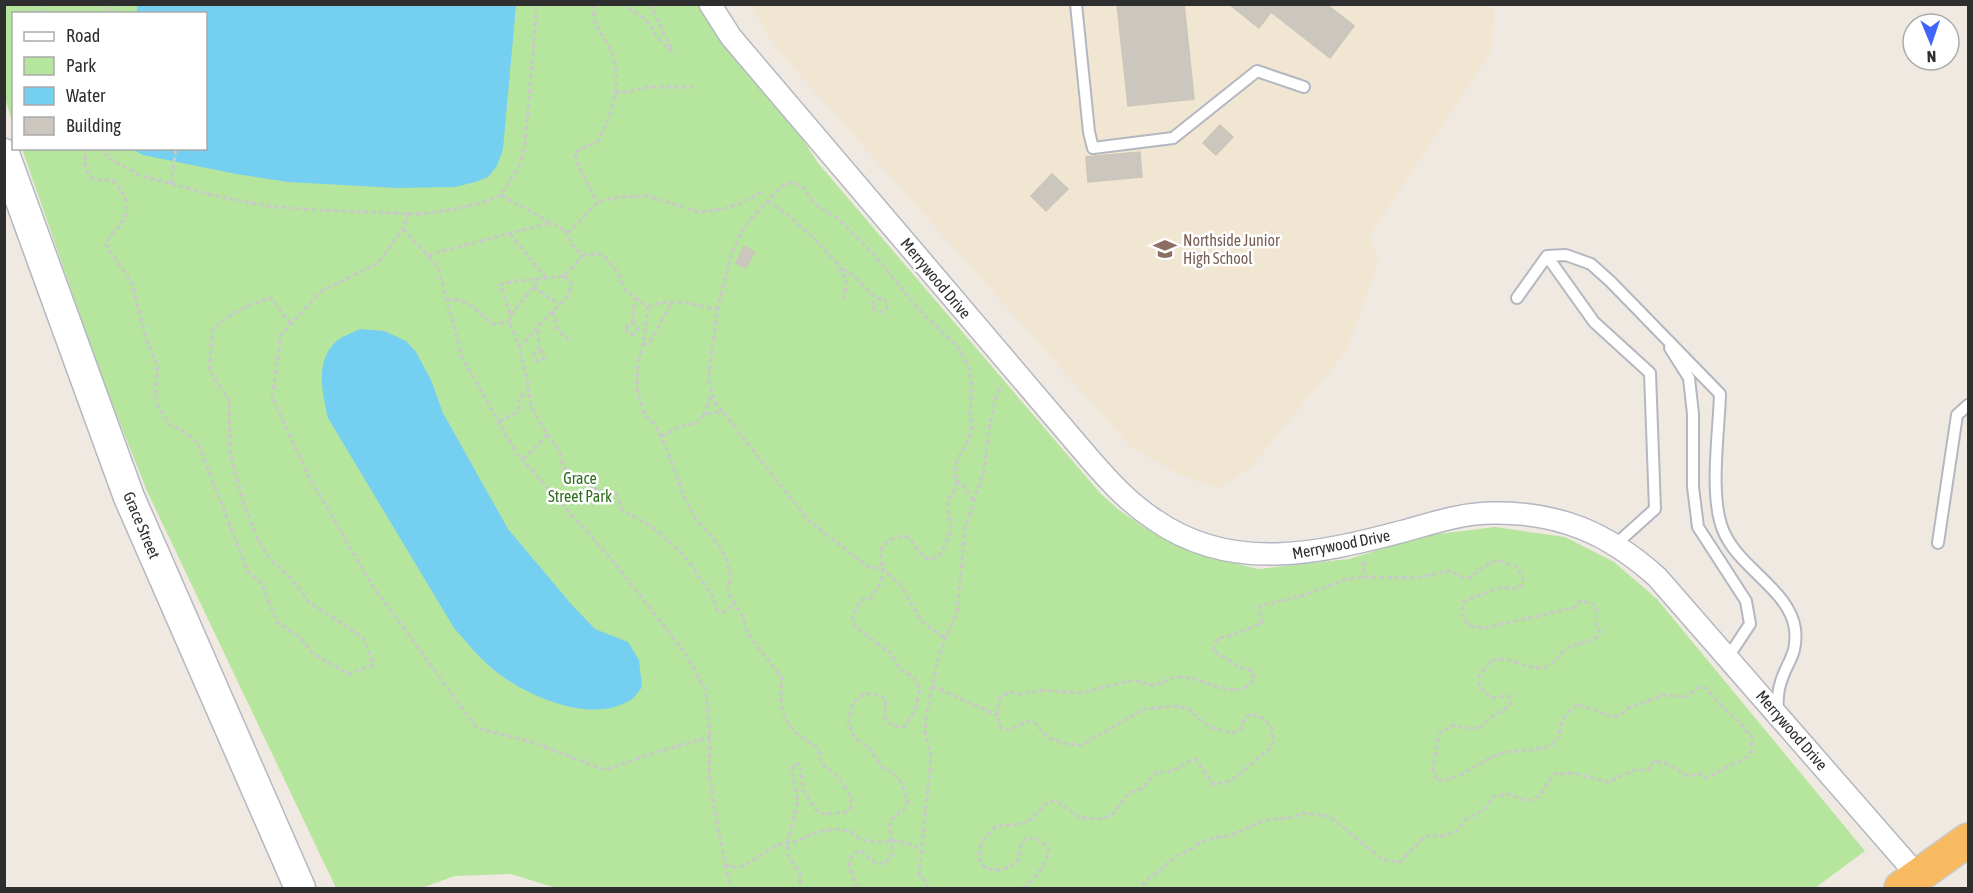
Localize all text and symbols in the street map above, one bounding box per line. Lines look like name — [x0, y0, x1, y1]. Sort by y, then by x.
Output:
legend — [12, 12, 207, 150]
north arrow — [1901, 12, 1961, 72]
text: Road — [66, 25, 100, 46]
text: N — [1926, 48, 1937, 66]
text: Park — [66, 55, 96, 76]
text: Water — [66, 85, 106, 106]
text: Building — [66, 115, 121, 136]
place label: Northside Junior High School — [1183, 231, 1280, 268]
street label: Merrywood Drive — [896, 234, 975, 322]
school or university icon: Northside Junior High School — [1152, 236, 1178, 262]
park label: Grace Street Park — [548, 469, 612, 505]
street label: Grace Street — [120, 489, 164, 561]
street label: Merrywood Drive — [1291, 526, 1392, 563]
street label: Merrywood Drive — [1752, 687, 1831, 774]

